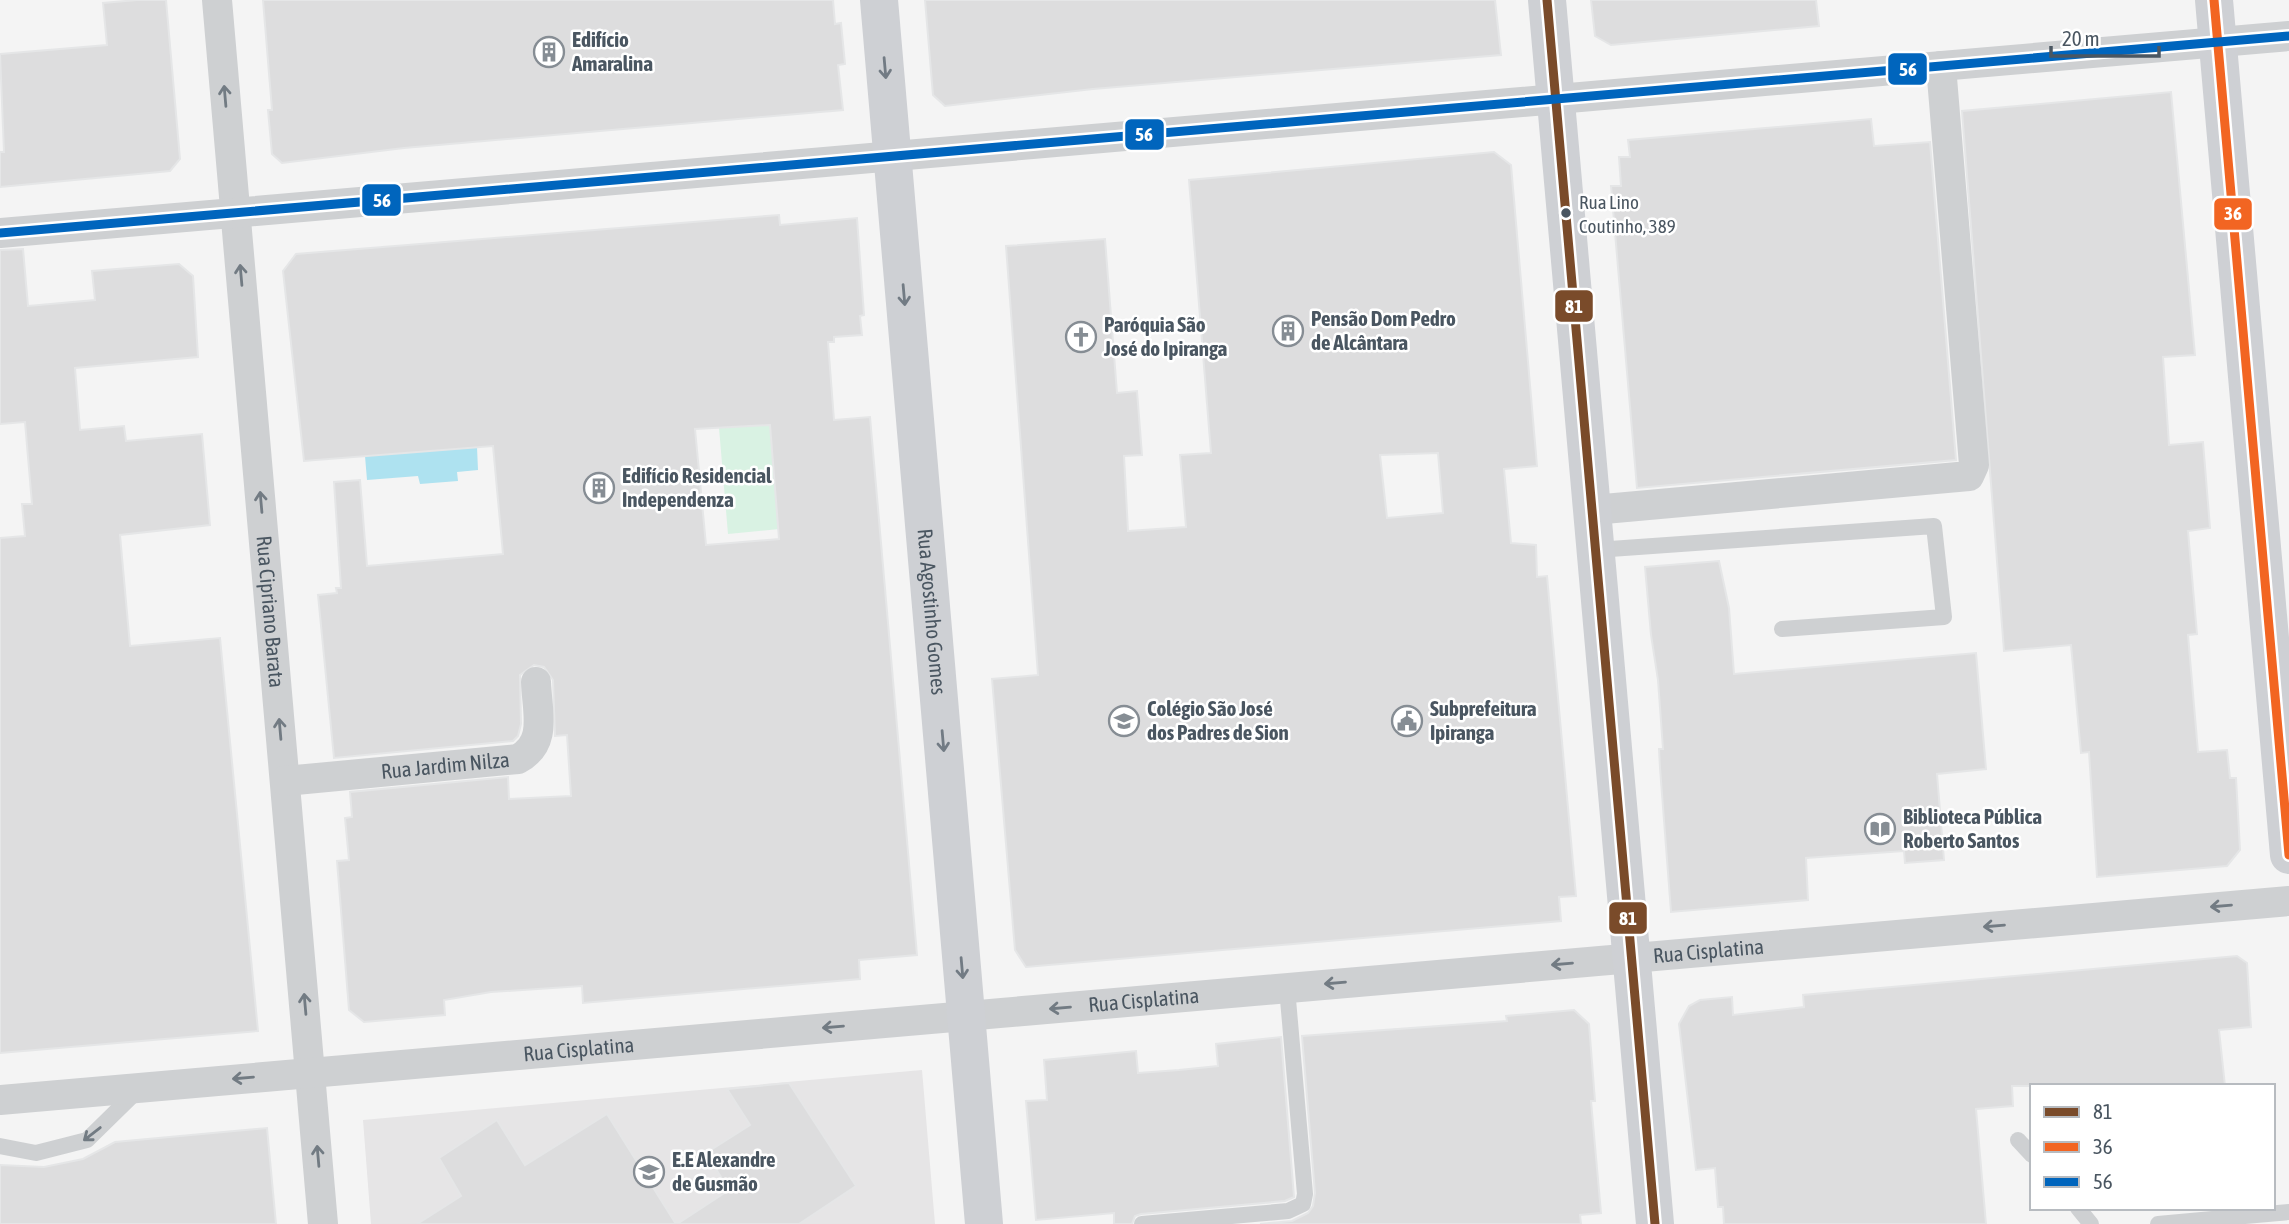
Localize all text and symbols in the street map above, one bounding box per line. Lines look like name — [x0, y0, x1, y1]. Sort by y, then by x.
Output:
scale bar — [2051, 14, 2160, 58]
text: 20 m — [2062, 26, 2100, 50]
place label: Edifício Amaralina — [571, 27, 653, 75]
building icon: Edifício Amaralina — [532, 35, 566, 69]
line badge: 56 — [1887, 52, 1928, 86]
one-way arrow — [879, 56, 892, 79]
text: 56 — [1899, 58, 1917, 80]
one-way arrow — [218, 85, 231, 108]
line badge: 56 — [1124, 118, 1165, 151]
text: 56 — [1135, 123, 1153, 145]
line badge: 56 — [361, 183, 402, 217]
text: 56 — [373, 189, 391, 211]
place label: Rua Lino Coutinho, 389 — [1579, 191, 1676, 237]
line badge: 36 — [2213, 197, 2253, 231]
text: 36 — [2224, 202, 2242, 224]
marker: Rua Lino Coutinho, 389 — [1559, 206, 1573, 220]
one-way arrow — [234, 265, 247, 287]
one-way arrow — [898, 283, 911, 305]
line badge: 81 — [1554, 289, 1594, 323]
text: 81 — [1565, 295, 1583, 317]
place label: Pensão Dom Pedro de Alcântara — [1311, 306, 1456, 354]
place label: Paróquia São José do Ipiranga — [1103, 312, 1228, 360]
building icon: Pensão Dom Pedro de Alcântara — [1271, 314, 1305, 348]
church icon: Paróquia São José do Ipiranga — [1064, 320, 1098, 354]
place label: Edifício Residencial Independenza — [622, 463, 772, 511]
building icon: Edifício Residencial Independenza — [582, 471, 616, 505]
one-way arrow — [254, 491, 267, 514]
street label: Rua Agostinho Gomes — [913, 528, 952, 696]
street label: Rua Cipriano Barata — [252, 535, 290, 689]
place label: Colégio São José dos Padres de Sion — [1147, 696, 1289, 744]
place label: Subprefeitura Ipiranga — [1430, 696, 1537, 744]
school or university icon: Colégio São José dos Padres de Sion — [1107, 704, 1141, 738]
public building icon: Subprefeitura Ipiranga — [1390, 704, 1424, 738]
one-way arrow — [274, 718, 287, 740]
one-way arrow — [936, 729, 949, 752]
street label: Rua Jardim Nilza — [380, 747, 511, 783]
place label: Biblioteca Pública Roberto Santos — [1903, 804, 2042, 852]
library icon: Biblioteca Pública Roberto Santos — [1863, 812, 1897, 846]
one-way arrow — [2210, 900, 2233, 913]
line badge: 81 — [1608, 901, 1648, 935]
text: 81 — [1619, 907, 1637, 929]
one-way arrow — [1984, 920, 2006, 933]
street label: Rua Cisplatina — [1652, 934, 1765, 967]
one-way arrow — [956, 956, 969, 978]
one-way arrow — [1551, 957, 1574, 970]
one-way arrow — [1325, 977, 1347, 990]
street label: Rua Cisplatina — [1087, 983, 1200, 1016]
one-way arrow — [298, 993, 311, 1016]
one-way arrow — [1049, 1001, 1072, 1014]
one-way arrow — [823, 1021, 845, 1034]
street label: Rua Cisplatina — [522, 1032, 635, 1065]
one-way arrow — [232, 1072, 255, 1085]
legend — [2030, 1084, 2275, 1210]
text: 81 — [2093, 1099, 2113, 1123]
one-way arrow — [83, 1126, 101, 1141]
text: 36 — [2093, 1134, 2113, 1158]
one-way arrow — [311, 1145, 324, 1168]
place label: E.E Alexandre de Gusmão — [672, 1147, 776, 1195]
school or university icon: E.E Alexandre de Gusmão — [632, 1155, 666, 1189]
text: 56 — [2093, 1169, 2113, 1193]

